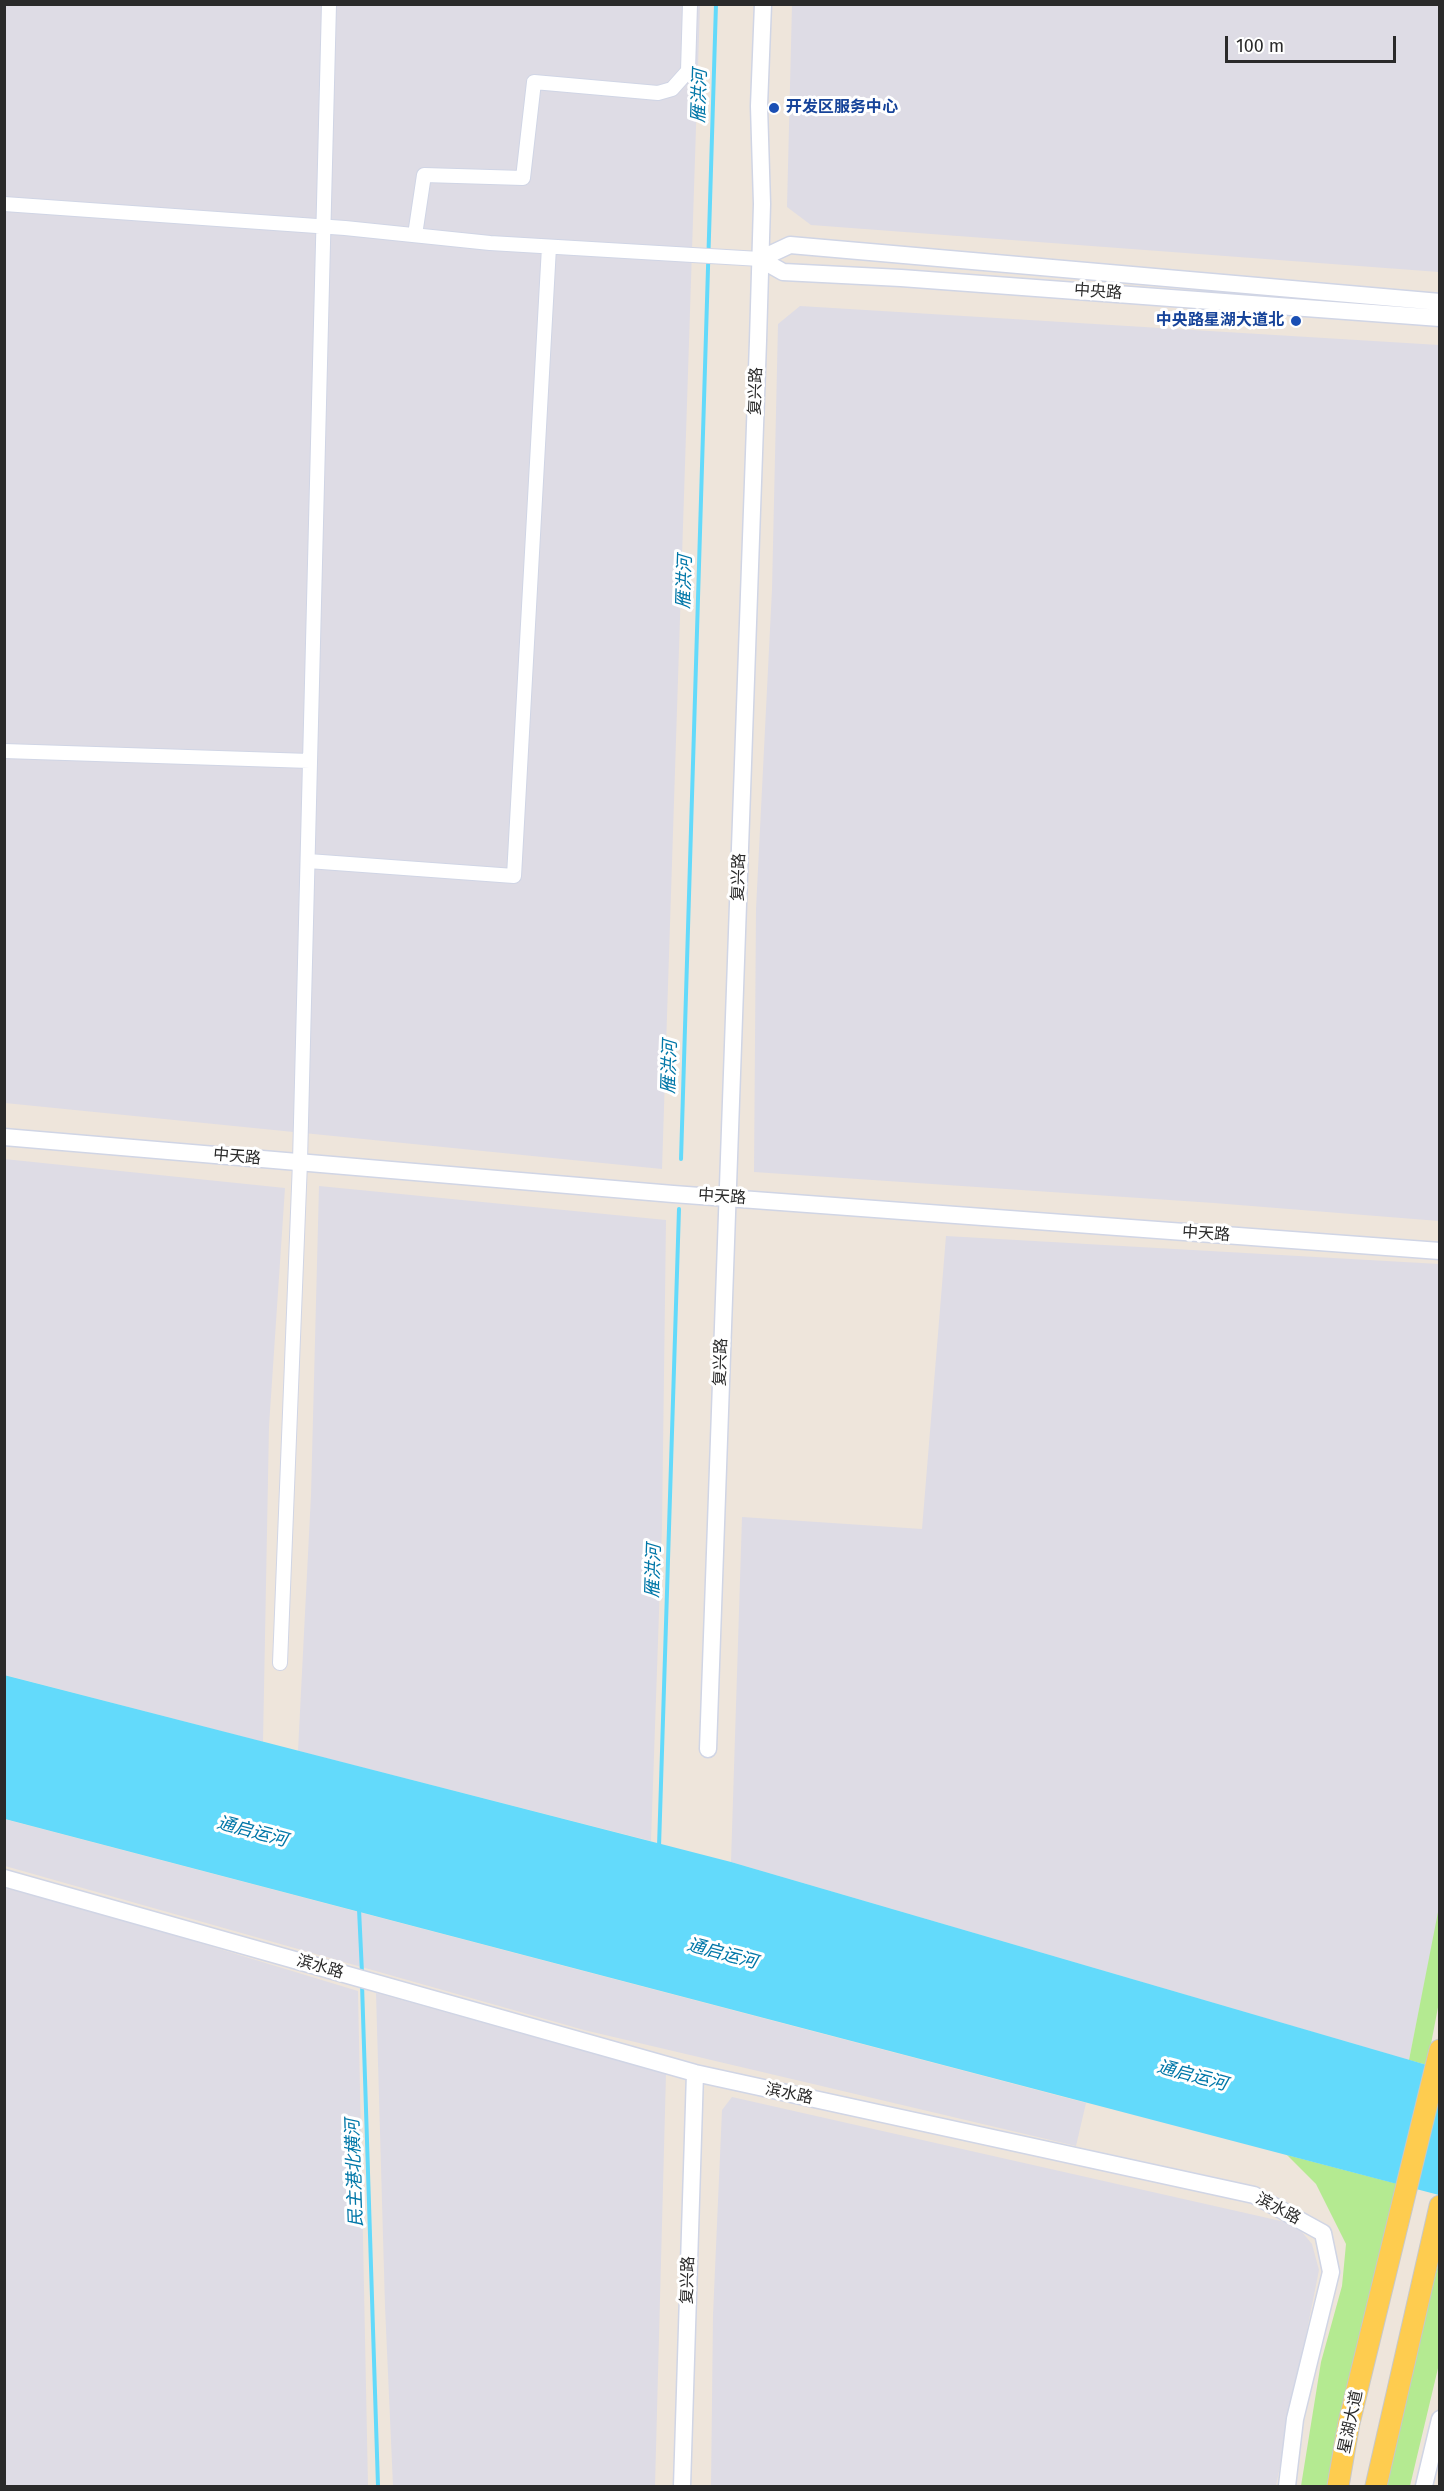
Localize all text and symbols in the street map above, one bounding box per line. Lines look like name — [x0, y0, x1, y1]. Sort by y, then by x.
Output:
scale bar — [1228, 24, 1399, 62]
text: 100 m — [1236, 35, 1284, 57]
water label: 雁洪河 — [688, 69, 712, 123]
place label: 开发区服务中心 — [786, 98, 898, 118]
marker: 开发区服务中心 — [767, 101, 781, 115]
street label: 中央路 — [1073, 281, 1123, 303]
place label: 中央路星湖大道北 — [1156, 311, 1284, 331]
marker: 中央路星湖大道北 — [1289, 314, 1303, 328]
street label: 复兴路 — [746, 367, 766, 415]
water label: 雁洪河 — [673, 555, 697, 609]
street label: 复兴路 — [729, 853, 749, 901]
water label: 雁洪河 — [658, 1040, 682, 1094]
street label: 中天路 — [212, 1145, 262, 1169]
street label: 中天路 — [697, 1186, 747, 1208]
street label: 中天路 — [1181, 1223, 1231, 1245]
street label: 复兴路 — [711, 1338, 731, 1386]
water label: 雁洪河 — [642, 1544, 666, 1598]
water label: 通启运河 — [214, 1812, 290, 1852]
water label: 通启运河 — [684, 1934, 760, 1974]
street label: 滨水路 — [294, 1951, 346, 1983]
water label: 通启运河 — [1154, 2056, 1230, 2096]
street label: 滨水路 — [764, 2080, 814, 2108]
water label: 民主港北横河 — [342, 2119, 368, 2227]
street label: 滨水路 — [1252, 2189, 1304, 2229]
street label: 复兴路 — [678, 2256, 698, 2304]
street label: 星湖大道 — [1335, 2389, 1367, 2455]

